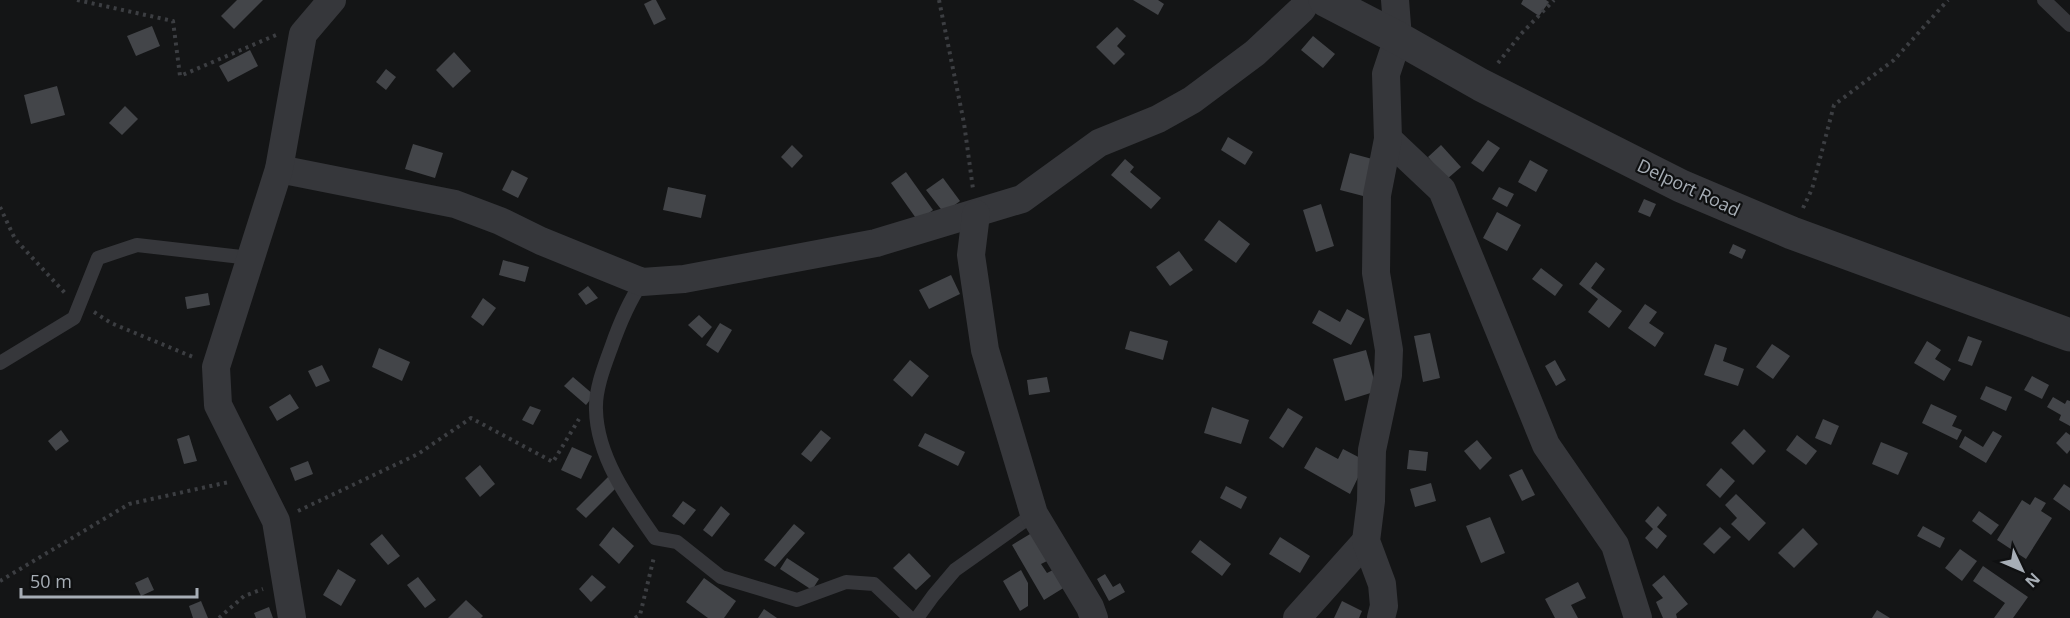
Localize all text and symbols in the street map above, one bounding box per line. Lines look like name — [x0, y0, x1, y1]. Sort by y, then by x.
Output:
street label: Delport Road — [1634, 153, 1744, 221]
north arrow — [1992, 540, 2052, 600]
scale bar — [21, 561, 196, 599]
text: N — [2020, 568, 2045, 593]
text: 50 m — [30, 569, 72, 593]

